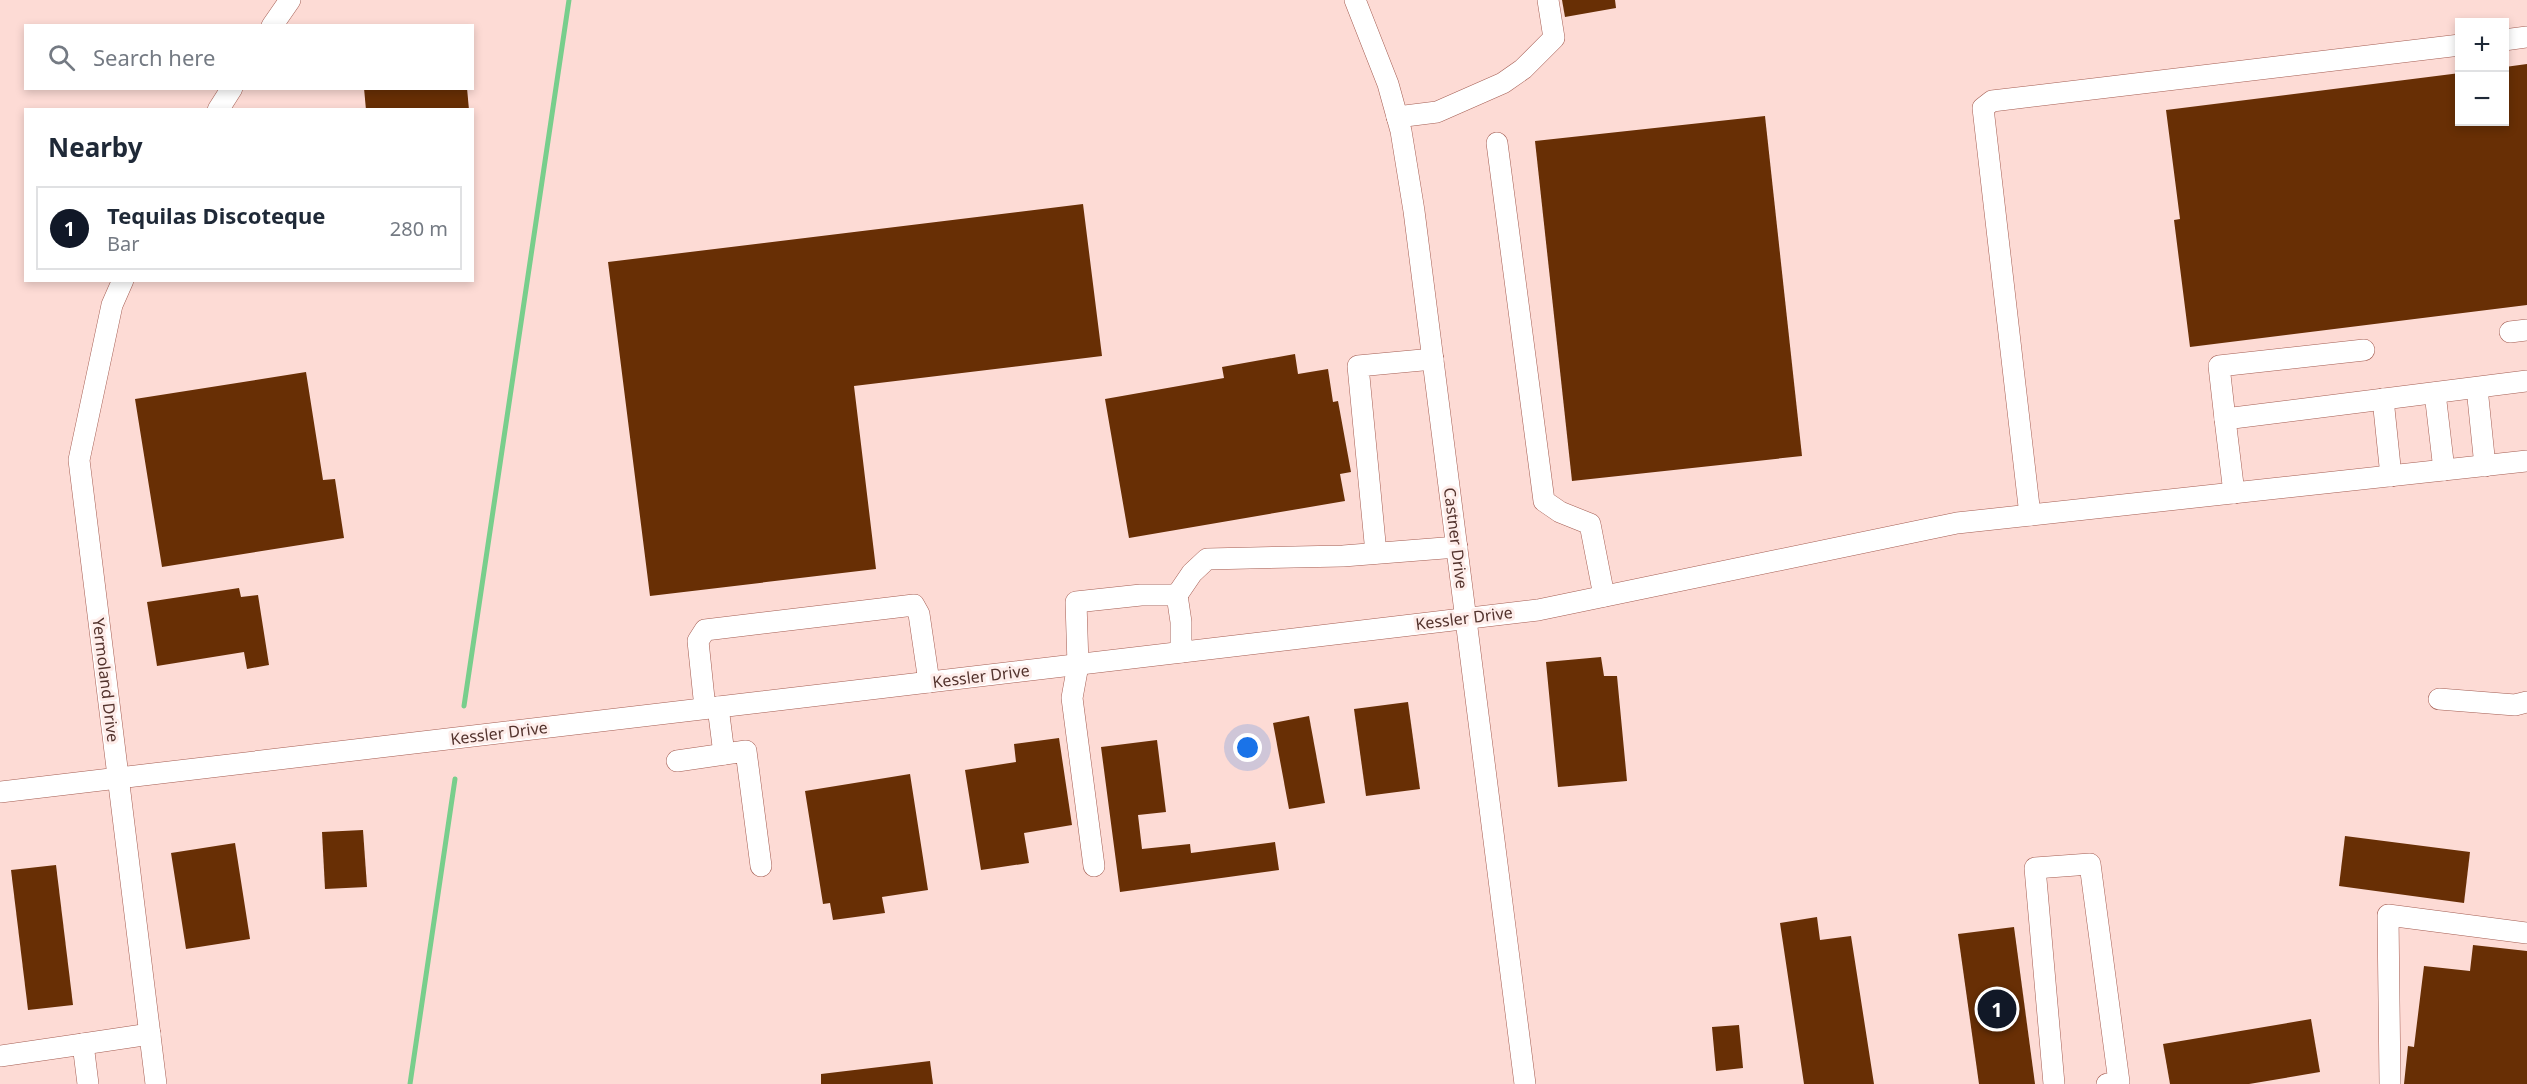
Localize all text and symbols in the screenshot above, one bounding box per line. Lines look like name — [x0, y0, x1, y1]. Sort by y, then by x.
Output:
map controls — [2455, 18, 2509, 126]
button: + — [2455, 18, 2509, 72]
search box — [24, 24, 474, 90]
icon: search — [45, 41, 78, 74]
text: Search here — [93, 42, 215, 72]
button: − — [2455, 72, 2509, 126]
text: Nearby — [48, 129, 143, 165]
text: Tequilas Discoteque — [107, 200, 325, 230]
text: 1 — [64, 215, 75, 242]
text: 280 m — [390, 215, 448, 242]
text: Bar — [107, 230, 139, 257]
street label: Castner Drive — [1439, 486, 1473, 590]
street label: Kessler Drive — [1414, 601, 1514, 635]
street label: Yermoland Drive — [87, 617, 125, 743]
street label: Kessler Drive — [931, 659, 1031, 693]
street label: Kessler Drive — [449, 716, 549, 750]
your location — [1233, 733, 1262, 762]
pin: 1 — [1978, 986, 2016, 1032]

